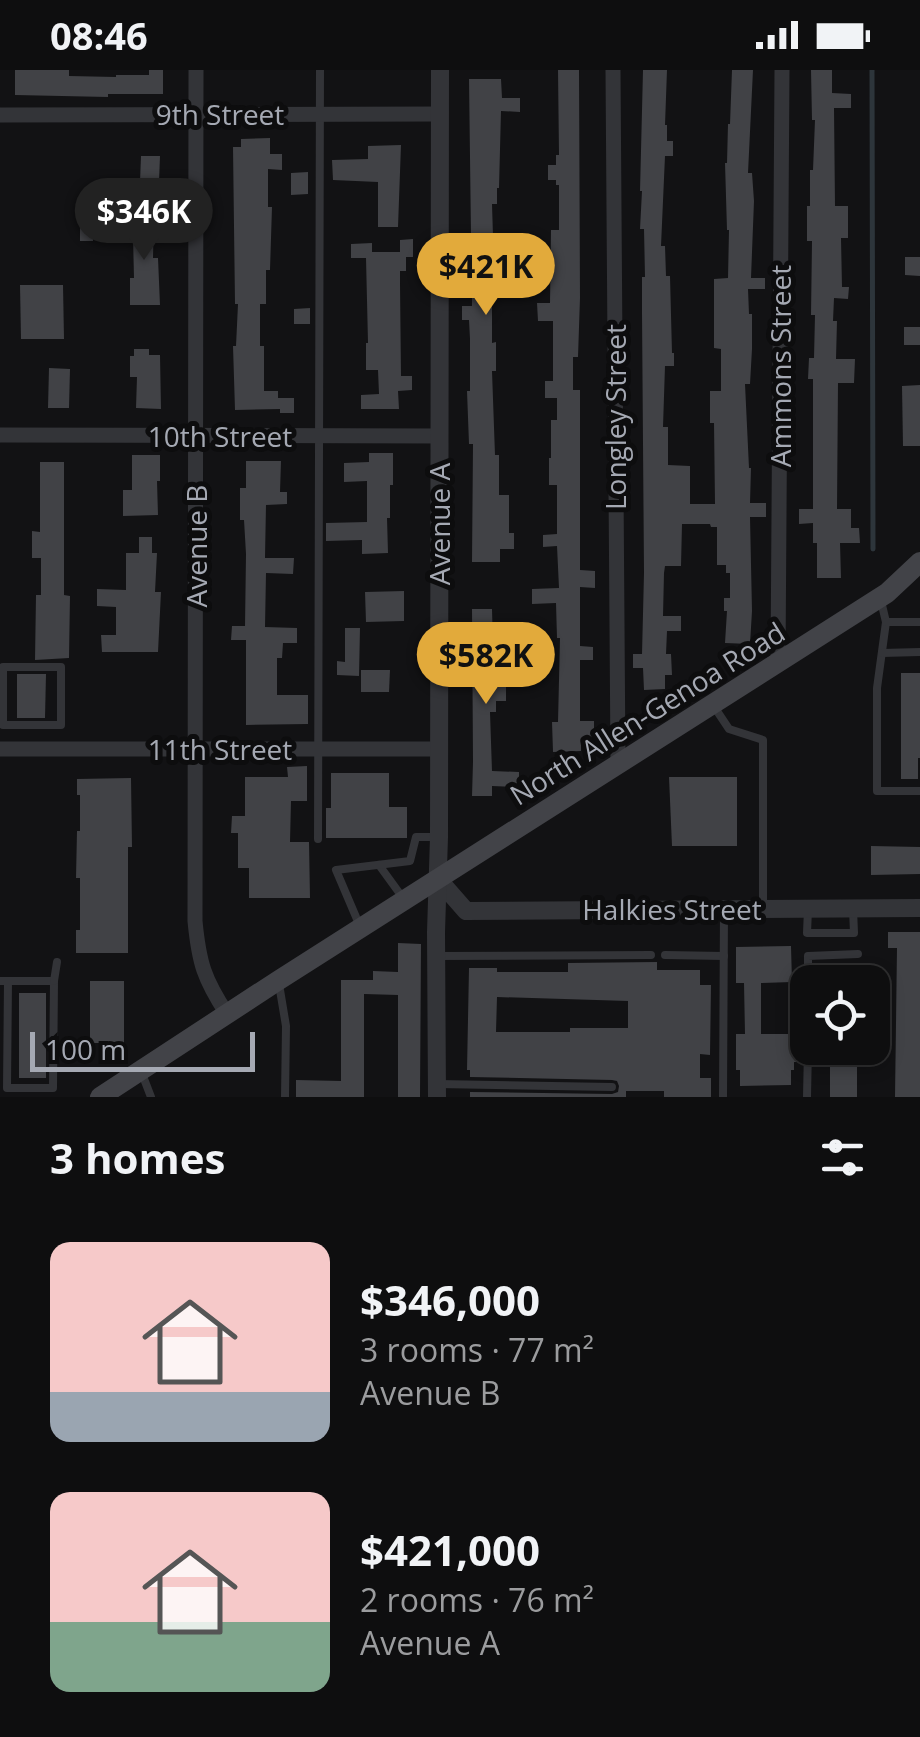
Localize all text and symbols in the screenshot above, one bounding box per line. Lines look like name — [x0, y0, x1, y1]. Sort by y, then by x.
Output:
text: 08:46 — [50, 9, 148, 61]
street label: 9th Street — [156, 95, 284, 133]
pin: $346K — [74, 178, 214, 263]
text: $346K — [97, 189, 191, 232]
pin: $421K — [416, 233, 556, 318]
text: $421K — [439, 244, 533, 287]
street label: Ammons Street — [761, 265, 799, 467]
street label: Longley Street — [596, 324, 634, 510]
street label: 10th Street — [148, 417, 292, 455]
street label: Avenue A — [420, 462, 458, 585]
street label: Avenue B — [177, 485, 215, 607]
street label: North Allen-Genoa Road — [502, 613, 792, 813]
pin: $582K — [416, 622, 556, 707]
text: $582K — [439, 633, 533, 676]
street label: 11th Street — [148, 730, 292, 768]
street label: Halkies Street — [582, 890, 762, 928]
map controls — [790, 965, 890, 1065]
button: locate — [790, 965, 890, 1065]
scale bar — [30, 1027, 255, 1071]
text: 100 m — [45, 1030, 126, 1068]
text: 3 homes — [50, 1129, 225, 1186]
icon: filters — [815, 1130, 870, 1185]
text: $346,000 — [360, 1271, 540, 1328]
icon: home — [130, 1282, 250, 1402]
text: 3 rooms · 77 m² — [360, 1328, 594, 1371]
text: Avenue B — [360, 1371, 500, 1414]
text: $421,000 — [360, 1521, 540, 1578]
icon: home — [130, 1532, 250, 1652]
text: 2 rooms · 76 m² — [360, 1578, 594, 1621]
text: Avenue A — [360, 1621, 500, 1664]

